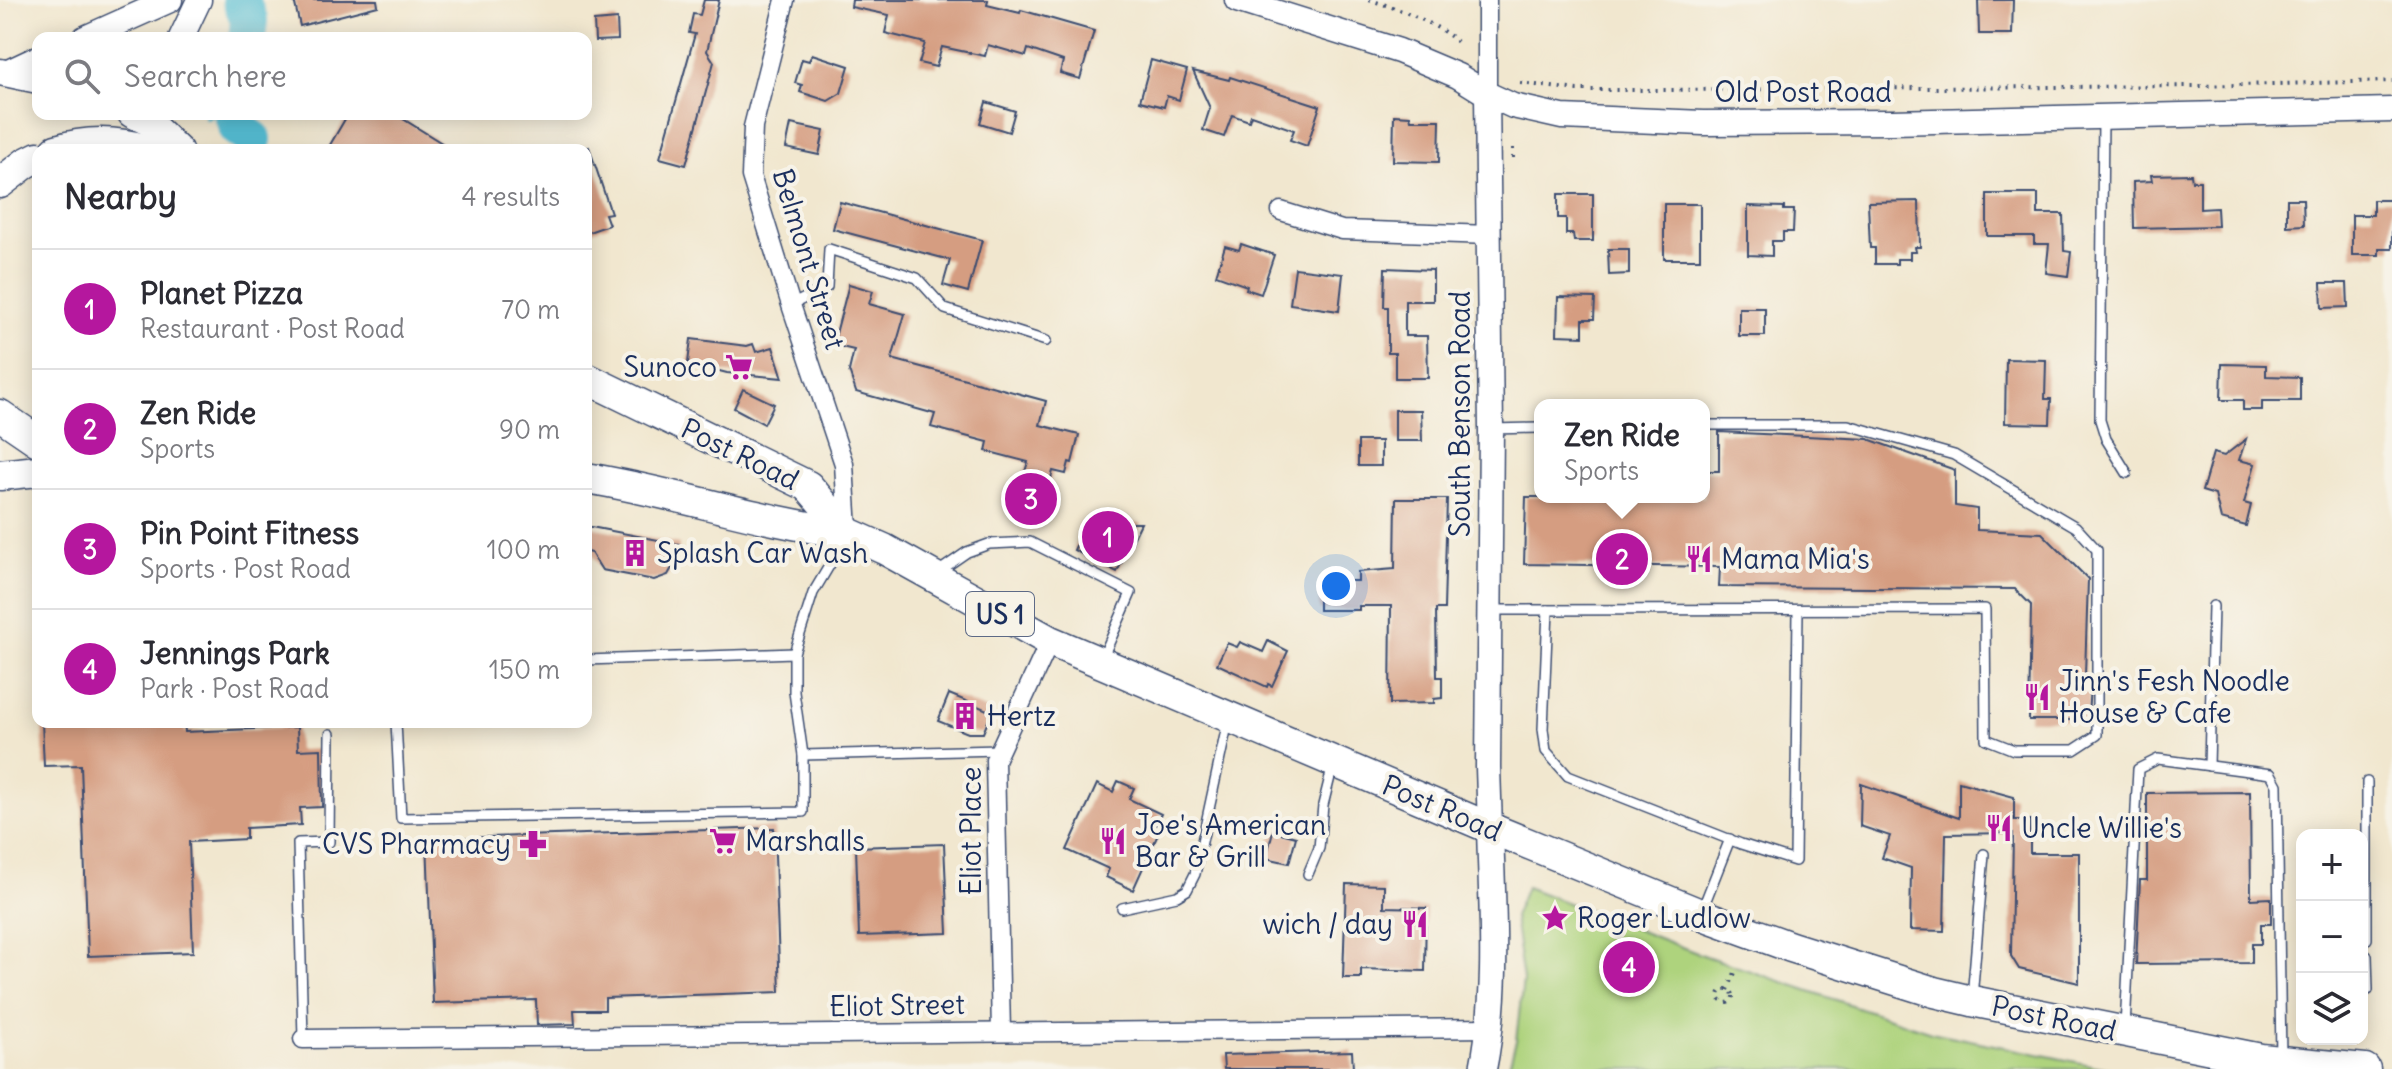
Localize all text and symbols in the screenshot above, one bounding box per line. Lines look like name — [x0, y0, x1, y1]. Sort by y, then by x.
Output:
search box — [32, 32, 592, 120]
icon: search — [60, 54, 104, 98]
text: Search here — [124, 57, 287, 95]
street label: Old Post Road — [1714, 74, 1892, 110]
street label: Belmont Street — [764, 164, 854, 354]
text: Nearby — [64, 175, 177, 218]
text: 4 results — [462, 180, 560, 213]
text: Planet Pizza — [140, 274, 303, 312]
street label: South Benson Road — [1442, 291, 1478, 537]
text: 1 — [85, 293, 95, 326]
text: 70 m — [501, 293, 560, 326]
text: Restaurant · Post Road — [140, 312, 405, 345]
place label: Sunoco — [623, 349, 717, 385]
supermarket icon: Sunoco — [724, 352, 754, 382]
text: Zen Ride — [140, 394, 256, 432]
popup — [1534, 399, 1710, 503]
street label: Post Road — [675, 410, 805, 498]
text: 2 — [83, 413, 97, 446]
text: 90 m — [499, 413, 560, 446]
text: Zen Ride — [1564, 416, 1680, 454]
text: Sports — [140, 432, 215, 465]
text: Sports — [1564, 454, 1639, 487]
pin: 3 — [1005, 469, 1057, 529]
pin: 1 — [1082, 507, 1134, 567]
text: Pin Point Fitness — [140, 514, 359, 552]
pin: 2 — [1596, 529, 1648, 589]
text: 3 — [83, 533, 97, 566]
text: 100 m — [486, 533, 560, 566]
place label: Splash Car Wash — [657, 535, 868, 571]
building icon: Splash Car Wash — [620, 538, 650, 568]
place label: Mama Mia's — [1721, 541, 1870, 577]
restaurant icon: Mama Mia's — [1684, 544, 1714, 574]
text: Sports · Post Road — [140, 552, 351, 585]
your location — [1316, 566, 1356, 606]
road number: US 1 — [966, 592, 1034, 636]
text: Jennings Park — [140, 634, 330, 672]
text: 4 — [82, 653, 98, 686]
text: 150 m — [489, 653, 560, 686]
place label: Jinn's Fesh Noodle House & Cafe — [2059, 663, 2290, 731]
text: Park · Post Road — [140, 672, 329, 705]
restaurant icon: Jinn's Fesh Noodle House & Cafe — [2022, 682, 2052, 712]
place label: Hertz — [987, 698, 1056, 734]
building icon: Hertz — [950, 701, 980, 731]
street label: Eliot Place — [953, 767, 989, 895]
street label: Post Road — [1377, 767, 1507, 849]
place label: Joe's American Bar & Grill — [1135, 807, 1326, 875]
place label: Uncle Willie's — [2021, 810, 2182, 846]
restaurant icon: Uncle Willie's — [1984, 813, 2014, 843]
place label: Marshalls — [745, 823, 865, 859]
place label: CVS Pharmacy — [322, 826, 511, 862]
supermarket icon: Marshalls — [708, 826, 738, 856]
restaurant icon: Joe's American Bar & Grill — [1098, 826, 1128, 856]
pharmacy icon: CVS Pharmacy — [518, 829, 548, 859]
map controls — [2296, 829, 2368, 1045]
button: + — [2296, 829, 2368, 901]
place label: Roger Ludlow — [1577, 900, 1751, 936]
button: − — [2296, 901, 2368, 973]
place icon: Roger Ludlow — [1540, 903, 1570, 933]
place label: wich / day — [1263, 906, 1393, 942]
restaurant icon: wich / day — [1400, 909, 1430, 939]
pin: 4 — [1603, 937, 1655, 997]
button: layers — [2296, 973, 2368, 1045]
street label: Eliot Street — [829, 986, 965, 1024]
street label: Post Road — [1988, 987, 2120, 1049]

